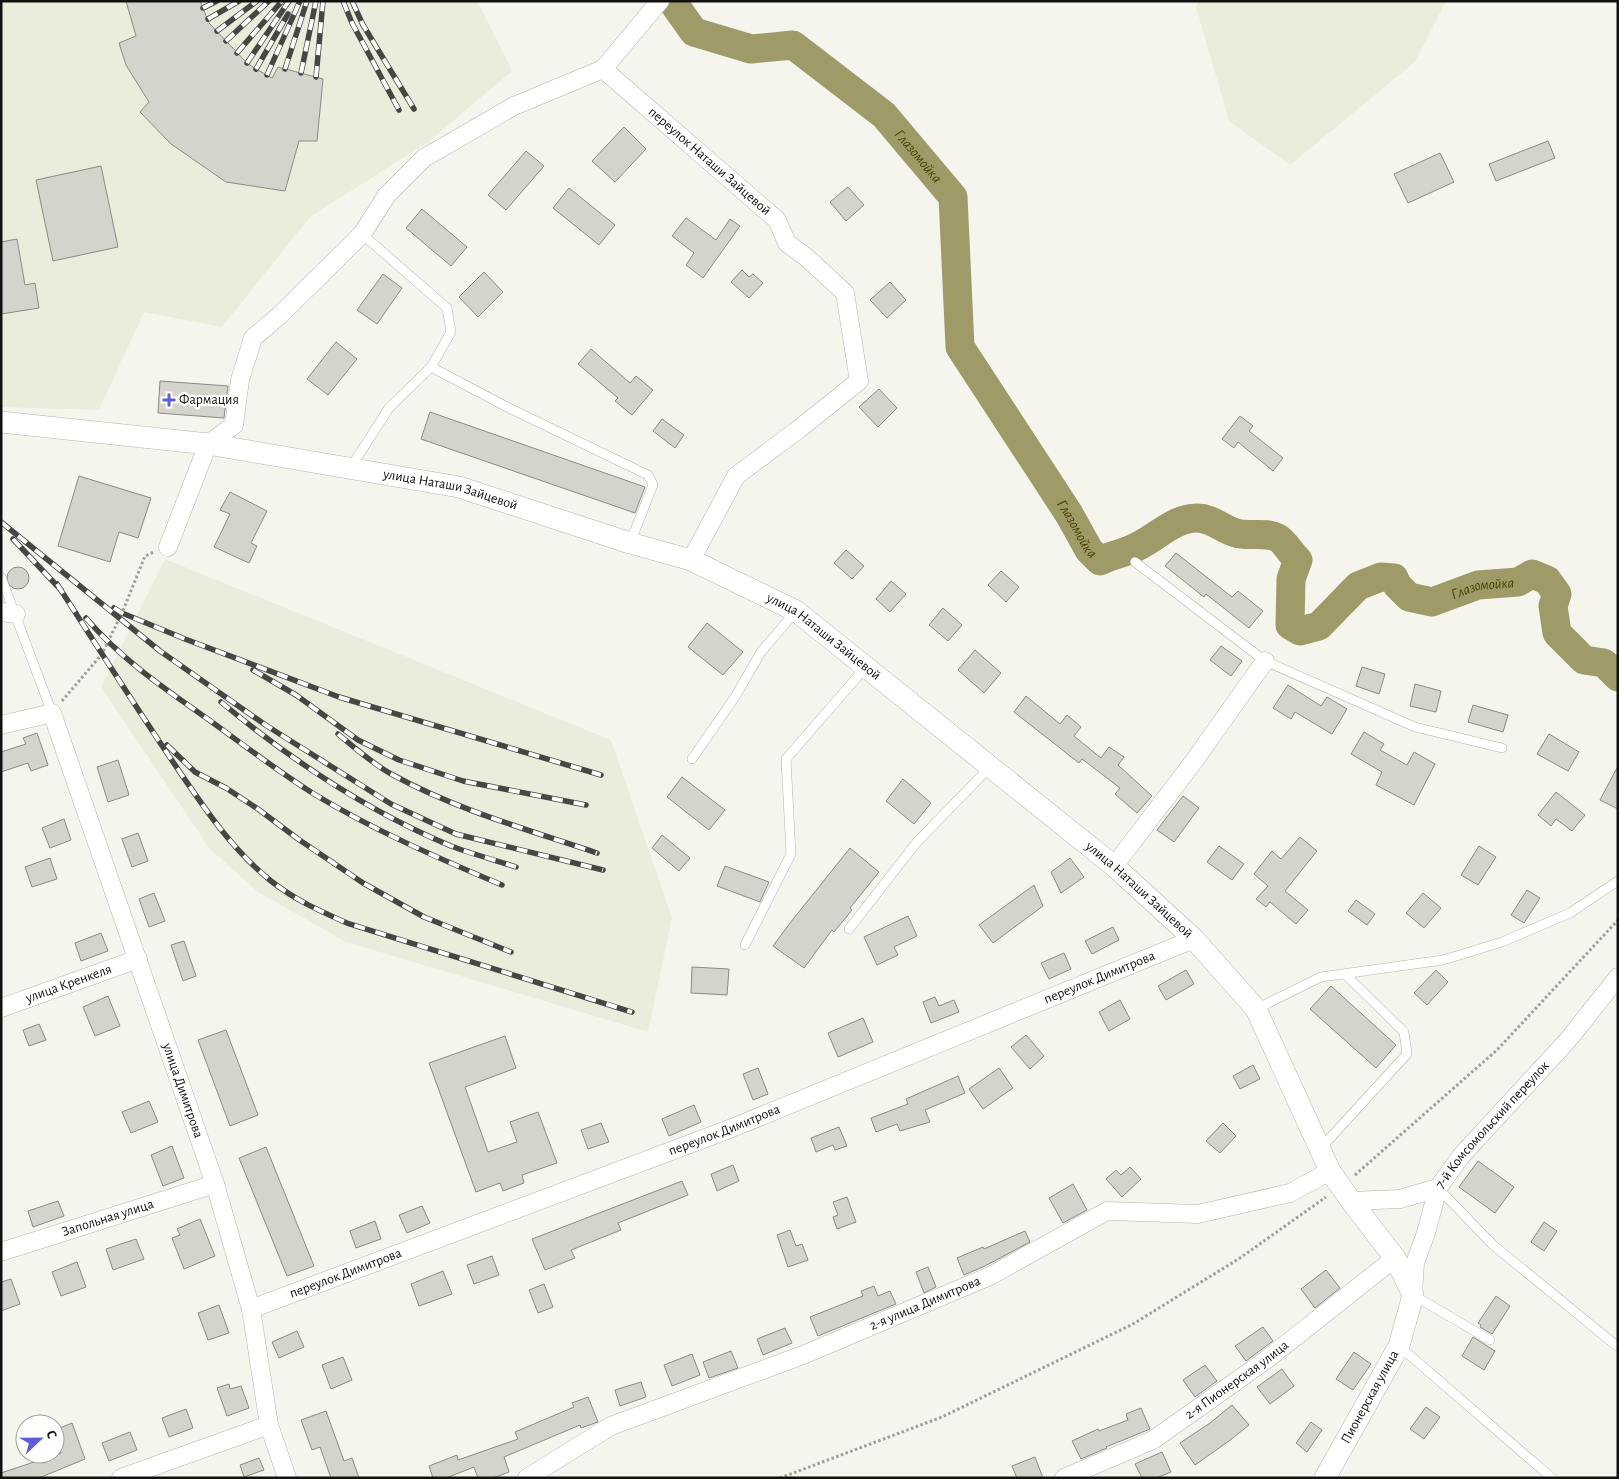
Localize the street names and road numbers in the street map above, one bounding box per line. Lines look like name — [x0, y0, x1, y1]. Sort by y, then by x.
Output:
street label: переулок Наташи Зайцевой — [646, 105, 773, 218]
street label: улица Наташи Зайцевой — [381, 467, 519, 513]
street label: улица Наташи Зайцевой — [764, 590, 883, 683]
street label: улица Наташи Зайцевой — [1082, 838, 1195, 941]
street label: переулок Димитрова — [1042, 948, 1158, 1007]
street label: улица Кренкеля — [23, 962, 114, 1006]
street label: улица Димитрова — [159, 1040, 206, 1140]
street label: 7-й Комсомольский переулок — [1433, 1058, 1552, 1191]
street label: переулок Димитрова — [667, 1102, 783, 1158]
street label: Запольная улица — [60, 1197, 156, 1239]
street label: переулок Димитрова — [288, 1246, 404, 1301]
street label: 2-я улица Димитрова — [868, 1274, 983, 1333]
street label: 2-я Пионерская улица — [1183, 1338, 1292, 1422]
street label: Пионерская улица — [1339, 1347, 1402, 1446]

